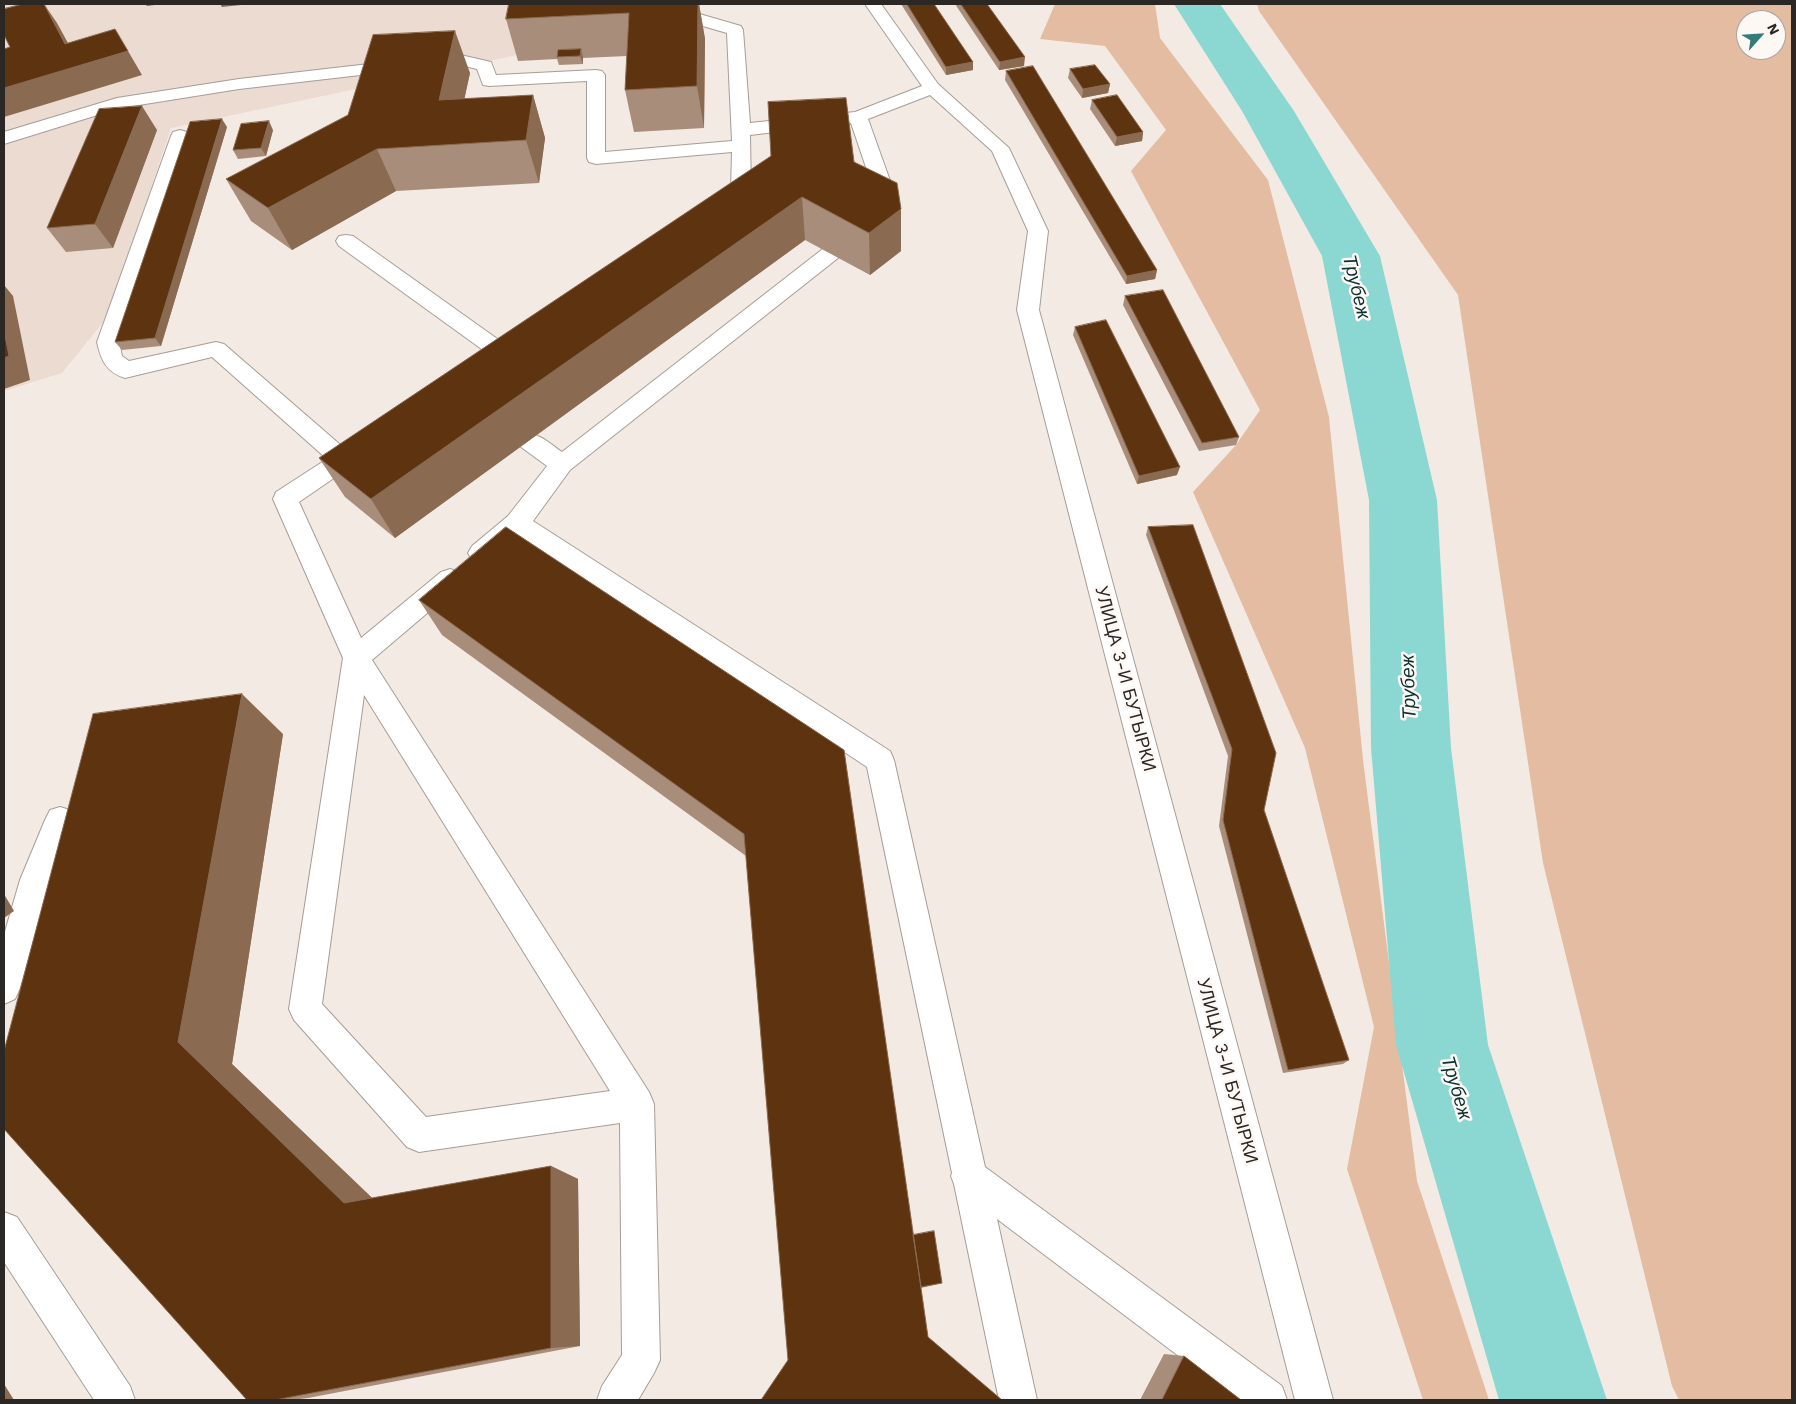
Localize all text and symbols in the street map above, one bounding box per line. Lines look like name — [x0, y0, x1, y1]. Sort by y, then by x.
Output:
north arrow — [1736, 10, 1786, 60]
text: N — [1764, 21, 1783, 37]
water label: Трубеж — [1337, 253, 1375, 321]
street label: УЛИЦА 3-И БУТЫРКИ — [1090, 584, 1160, 774]
water label: Трубеж — [1396, 654, 1422, 720]
street label: УЛИЦА 3-И БУТЫРКИ — [1192, 976, 1262, 1166]
water label: Трубеж — [1436, 1054, 1476, 1122]

